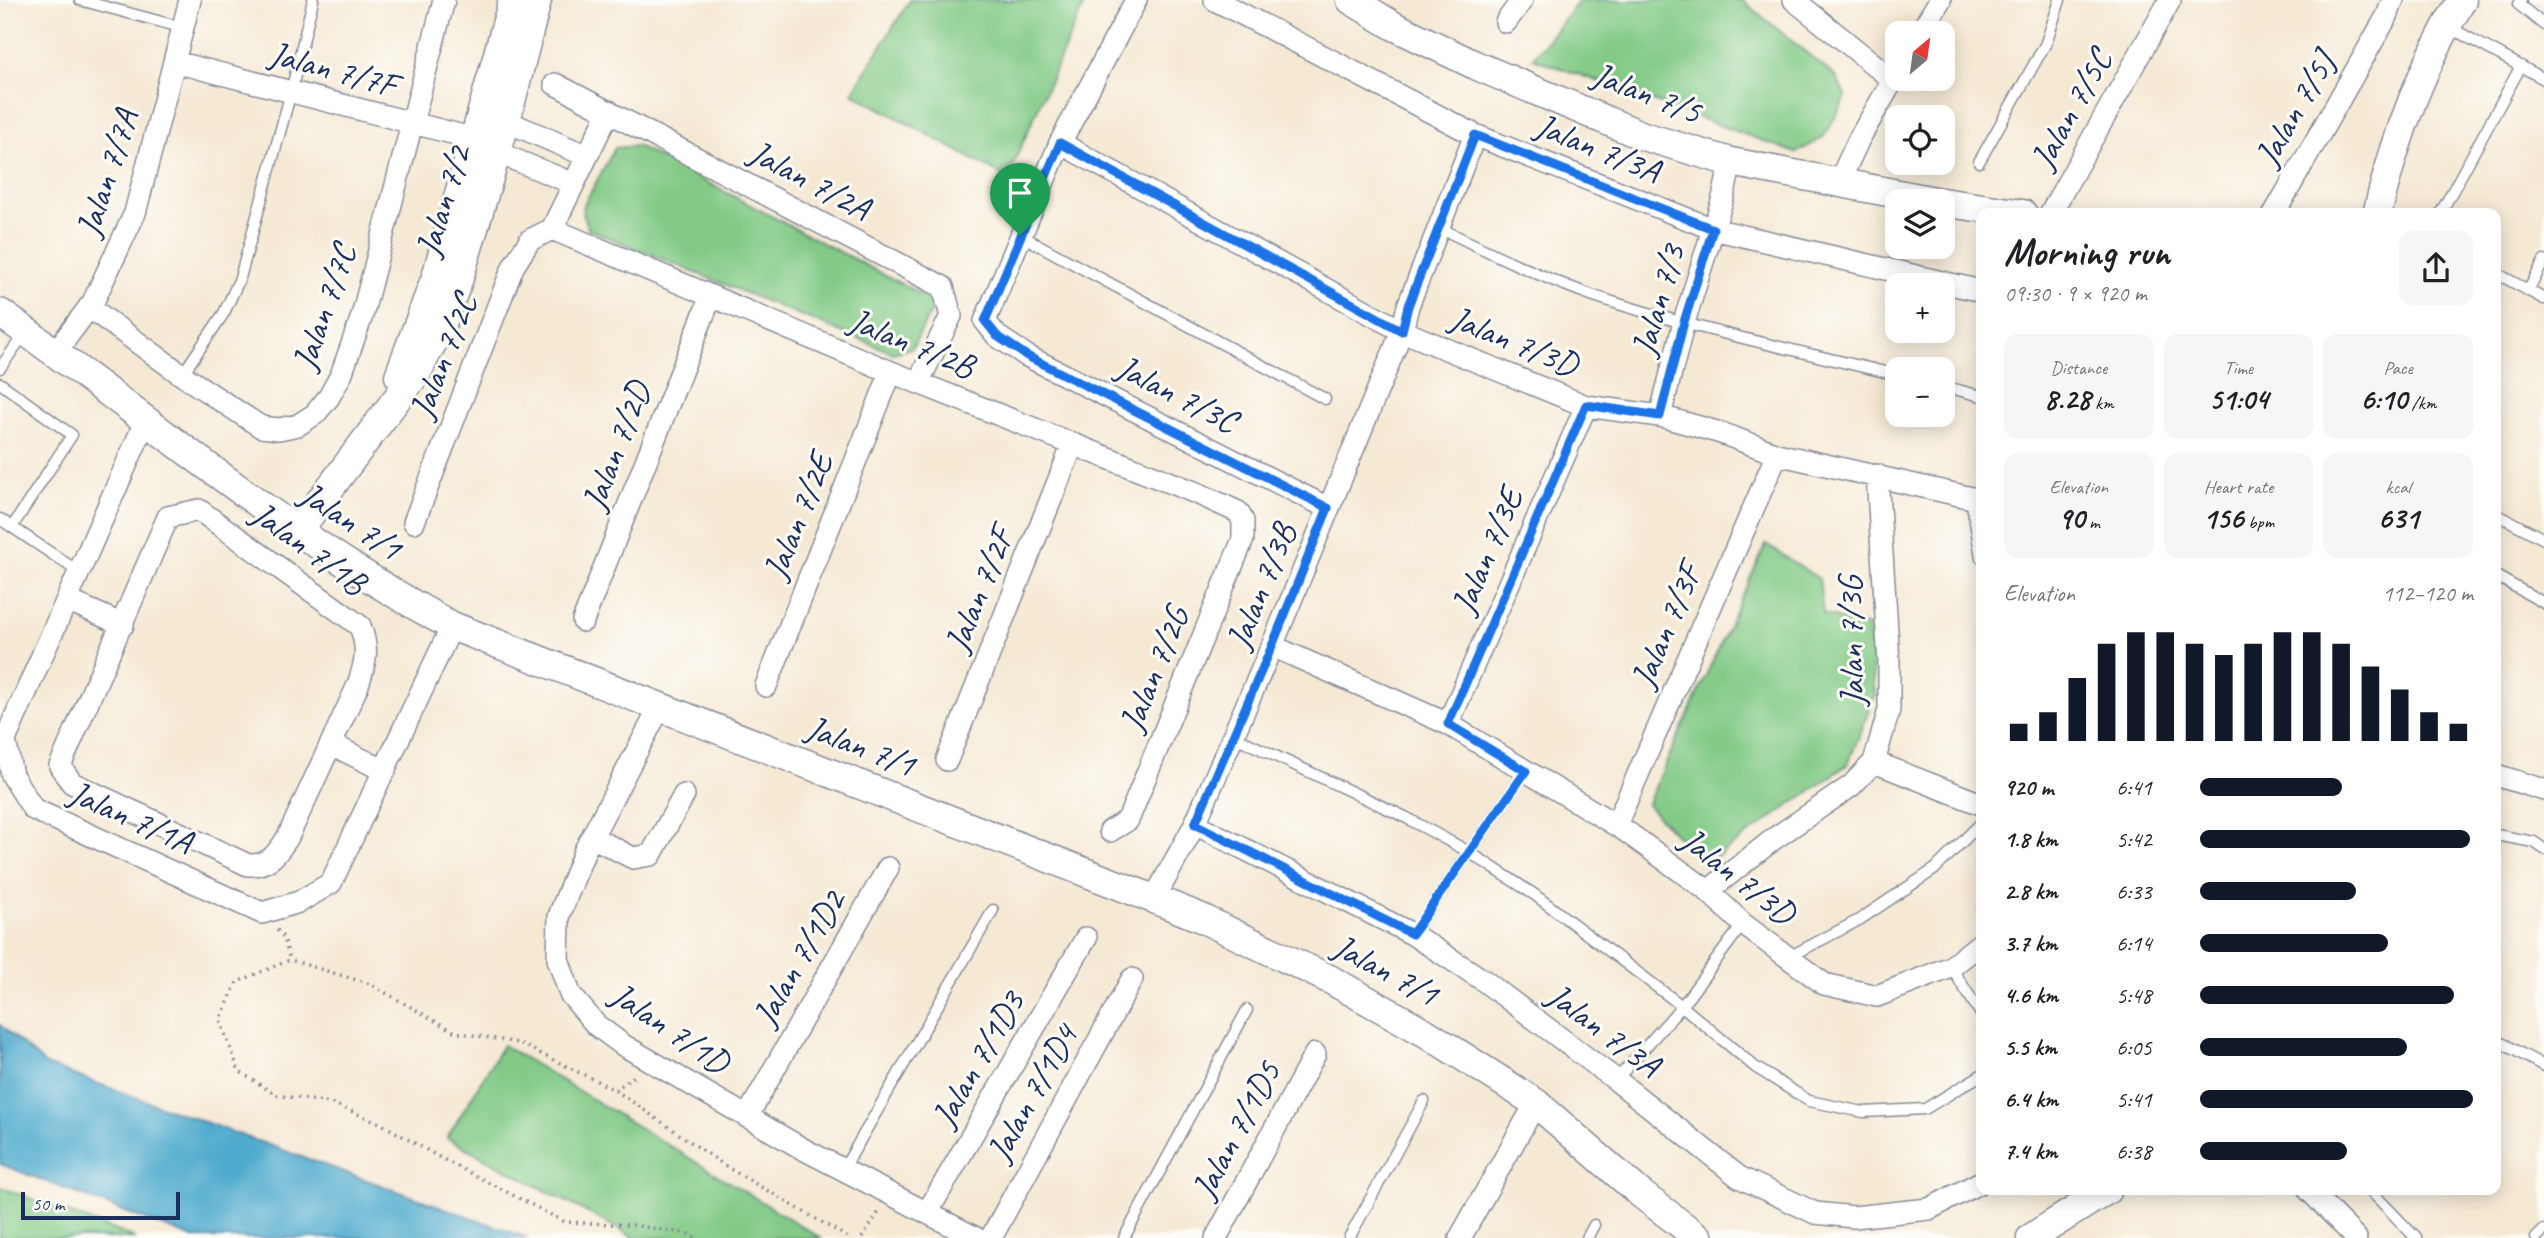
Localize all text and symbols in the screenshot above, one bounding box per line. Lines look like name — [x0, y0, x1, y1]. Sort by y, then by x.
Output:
north arrow — [1885, 21, 1955, 91]
map controls — [1885, 21, 1955, 427]
street label: Jalan 7/7F — [263, 30, 408, 109]
street label: Jalan 7/5C — [2019, 38, 2124, 178]
street label: Jalan 7/5J — [2244, 40, 2348, 175]
street label: Jalan 7/5 — [1584, 51, 1710, 135]
street label: Jalan 7/3A — [1527, 102, 1668, 194]
street label: Jalan 7/7A — [65, 103, 149, 244]
button: locate — [1885, 105, 1955, 175]
street label: Jalan 7/2A — [740, 129, 879, 231]
street label: Jalan 7/2 — [404, 137, 482, 263]
pin — [990, 163, 1050, 235]
icon: arrive — [1001, 174, 1039, 212]
button: layers — [1885, 189, 1955, 259]
text: Morning run — [2004, 229, 2170, 276]
button: share — [2399, 231, 2473, 305]
street label: Jalan 7/7C — [281, 235, 367, 377]
street label: Jalan 7/3 — [1620, 237, 1696, 362]
button: + — [1885, 273, 1955, 343]
text: 09:30 · 9 × 920 m — [2004, 279, 2147, 308]
street label: Jalan 7/2C — [398, 284, 488, 426]
street label: Jalan 7/3D — [1442, 294, 1587, 388]
street label: Jalan 7/2B — [841, 297, 984, 389]
street label: Jalan 7/3C — [1107, 344, 1248, 445]
text: Distance — [2050, 356, 2107, 380]
text: Time — [2224, 356, 2253, 380]
text: Pace — [2384, 356, 2413, 380]
button: − — [1885, 357, 1955, 427]
street label: Jalan 7/2D — [570, 373, 662, 518]
text: 8.28 — [2044, 380, 2090, 418]
text: 51:04 — [2209, 380, 2268, 418]
text: 6:10 — [2360, 380, 2407, 418]
text: km — [2090, 391, 2114, 415]
text: /km — [2407, 391, 2436, 415]
street label: Jalan 7/2E — [752, 443, 845, 587]
street label: Jalan 7/1 — [290, 470, 412, 572]
text: Elevation — [2050, 475, 2108, 499]
text: Heart rate — [2204, 475, 2273, 499]
text: kcal — [2386, 475, 2411, 499]
street label: Jalan 7/3E — [1440, 478, 1535, 622]
street label: Jalan 7/1B — [241, 490, 378, 606]
text: 90 — [2058, 499, 2085, 537]
text: 156 — [2203, 499, 2243, 537]
text: 631 — [2378, 499, 2419, 537]
text: m — [2085, 510, 2100, 534]
text: bpm — [2243, 510, 2274, 534]
street label: Jalan 7/3B — [1215, 514, 1307, 657]
street label: Jalan 7/2F — [933, 515, 1027, 660]
street label: Jalan 7/3F — [1619, 551, 1715, 696]
street label: Jalan 7/3G — [1827, 572, 1875, 708]
text: Elevation — [2004, 579, 2075, 608]
text: 112–120 m — [2382, 579, 2473, 608]
street label: Jalan 7/2G — [1108, 597, 1201, 740]
street label: Jalan 7/1 — [798, 704, 924, 788]
street label: Jalan 7/1A — [60, 769, 201, 865]
text: 920 m — [2004, 773, 2053, 802]
text: 6:41 — [2116, 773, 2152, 802]
street label: Jalan 7/3D — [1670, 816, 1806, 936]
text: 1.8 km — [2004, 825, 2058, 854]
text: 5:42 — [2116, 825, 2152, 854]
text: 2.8 km — [2004, 877, 2058, 906]
text: 6:33 — [2116, 877, 2152, 906]
street label: Jalan 7/1D2 — [741, 879, 857, 1035]
street label: Jalan 7/1 — [1324, 923, 1448, 1017]
text: 3.7 km — [2004, 929, 2057, 958]
text: 6:14 — [2116, 929, 2152, 958]
street label: Jalan 7/1D — [601, 971, 740, 1085]
street label: Jalan 7/3A — [1537, 972, 1671, 1088]
street label: Jalan 7/1D3 — [920, 981, 1036, 1136]
text: 4.6 km — [2004, 981, 2058, 1010]
text: 5:48 — [2116, 981, 2152, 1010]
street label: Jalan 7/1D4 — [975, 1014, 1089, 1171]
text: 5.5 km — [2004, 1033, 2057, 1062]
text: 6:05 — [2116, 1033, 2152, 1062]
street label: Jalan 7/1D5 — [1180, 1052, 1292, 1208]
text: 6.4 km — [2004, 1085, 2058, 1114]
text: 5:41 — [2116, 1085, 2152, 1114]
text: 7.4 km — [2004, 1137, 2057, 1166]
text: 6:38 — [2116, 1137, 2152, 1166]
scale bar — [21, 1189, 180, 1221]
text: 50 m — [32, 1192, 64, 1216]

